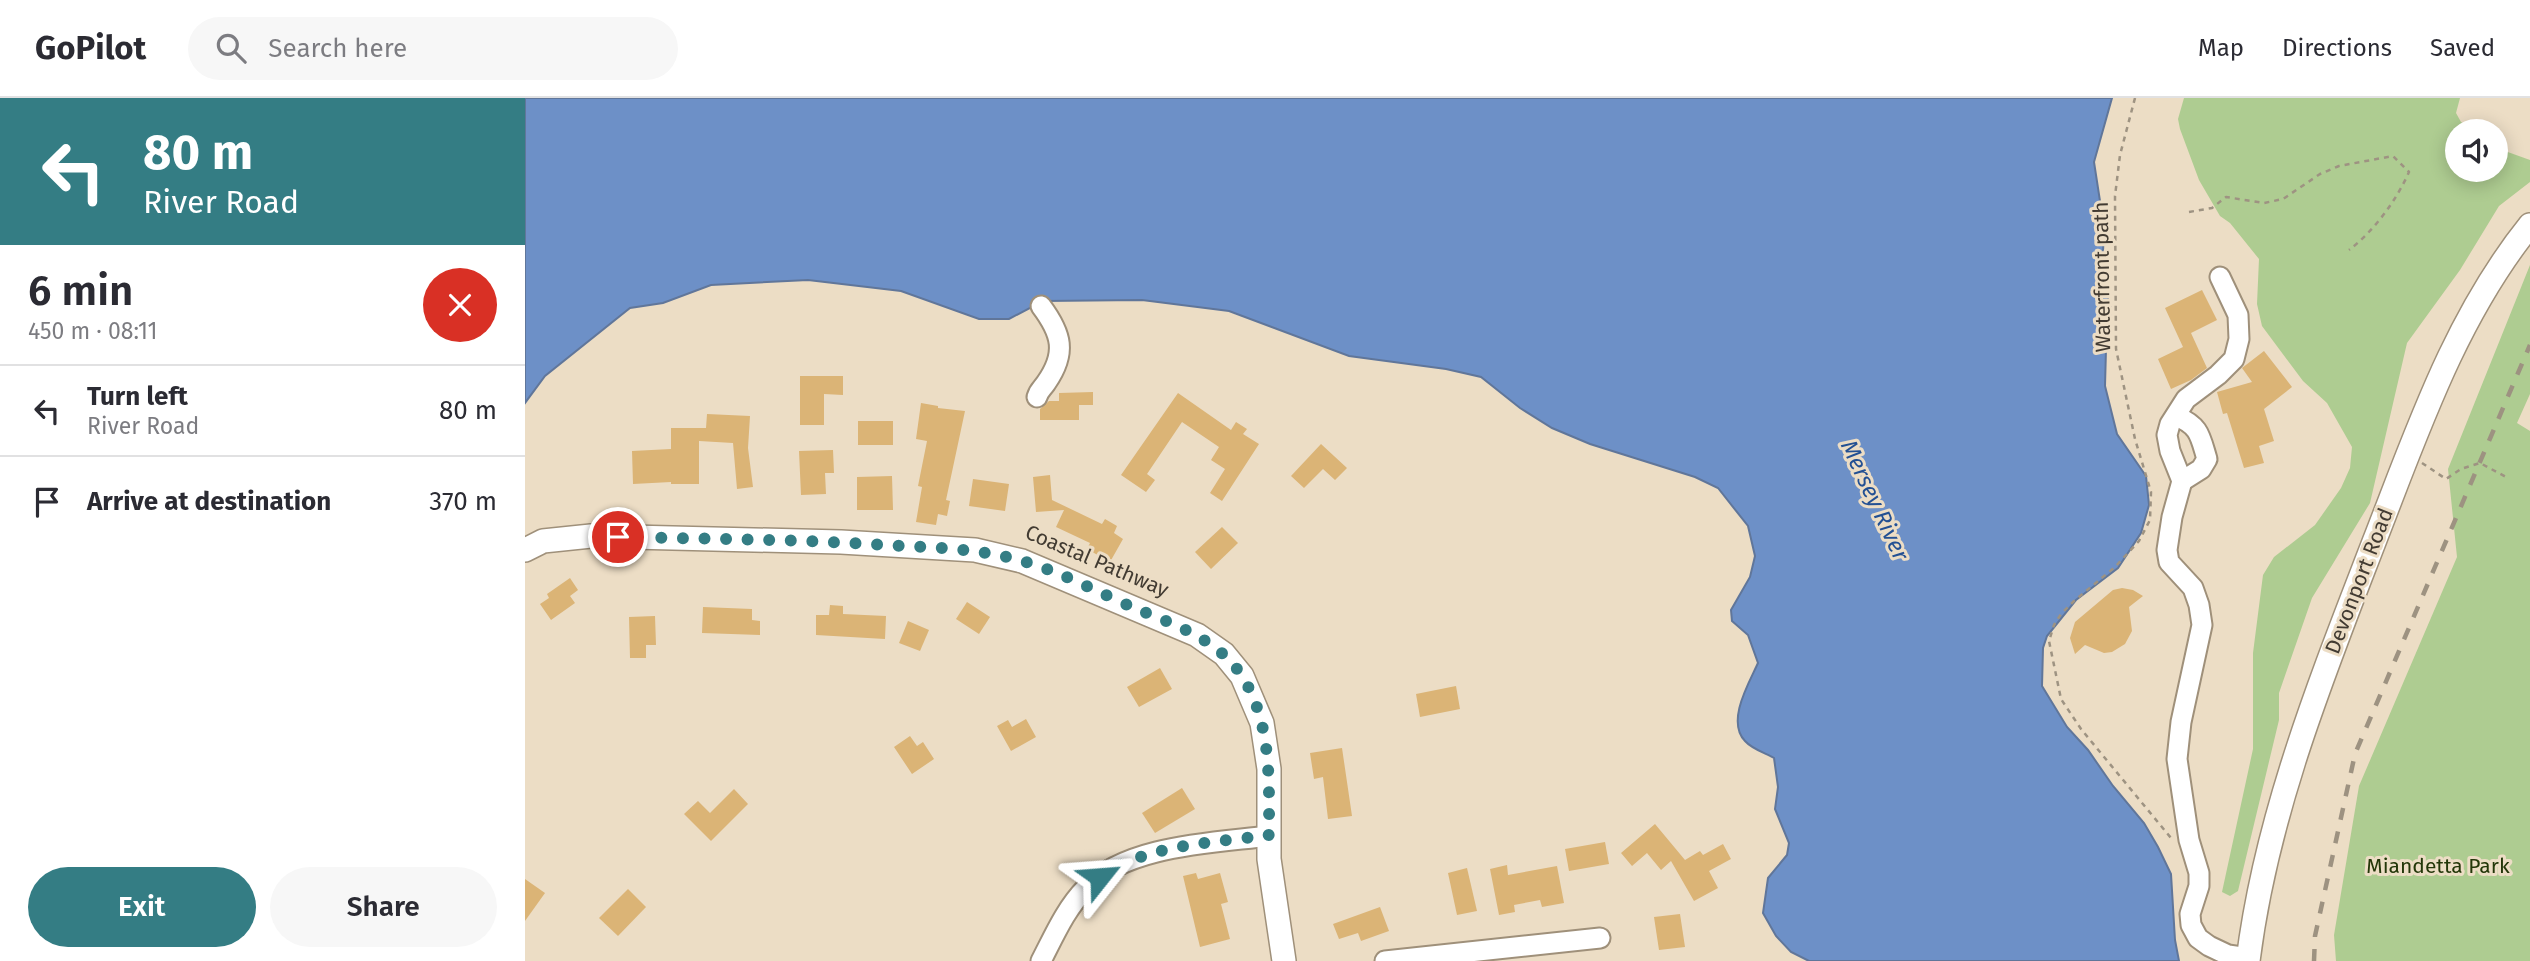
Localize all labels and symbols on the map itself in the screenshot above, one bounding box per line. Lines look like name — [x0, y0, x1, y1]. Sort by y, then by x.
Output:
street label: Waterfront path — [2088, 201, 2116, 353]
water label: Mersey River — [1835, 435, 1916, 566]
street label: Devonport Road — [2319, 504, 2399, 658]
pin — [588, 507, 648, 567]
street label: Coastal Pathway — [1021, 519, 1173, 603]
position arrow — [1063, 840, 1137, 914]
park label: Miandetta Park — [2366, 853, 2510, 879]

